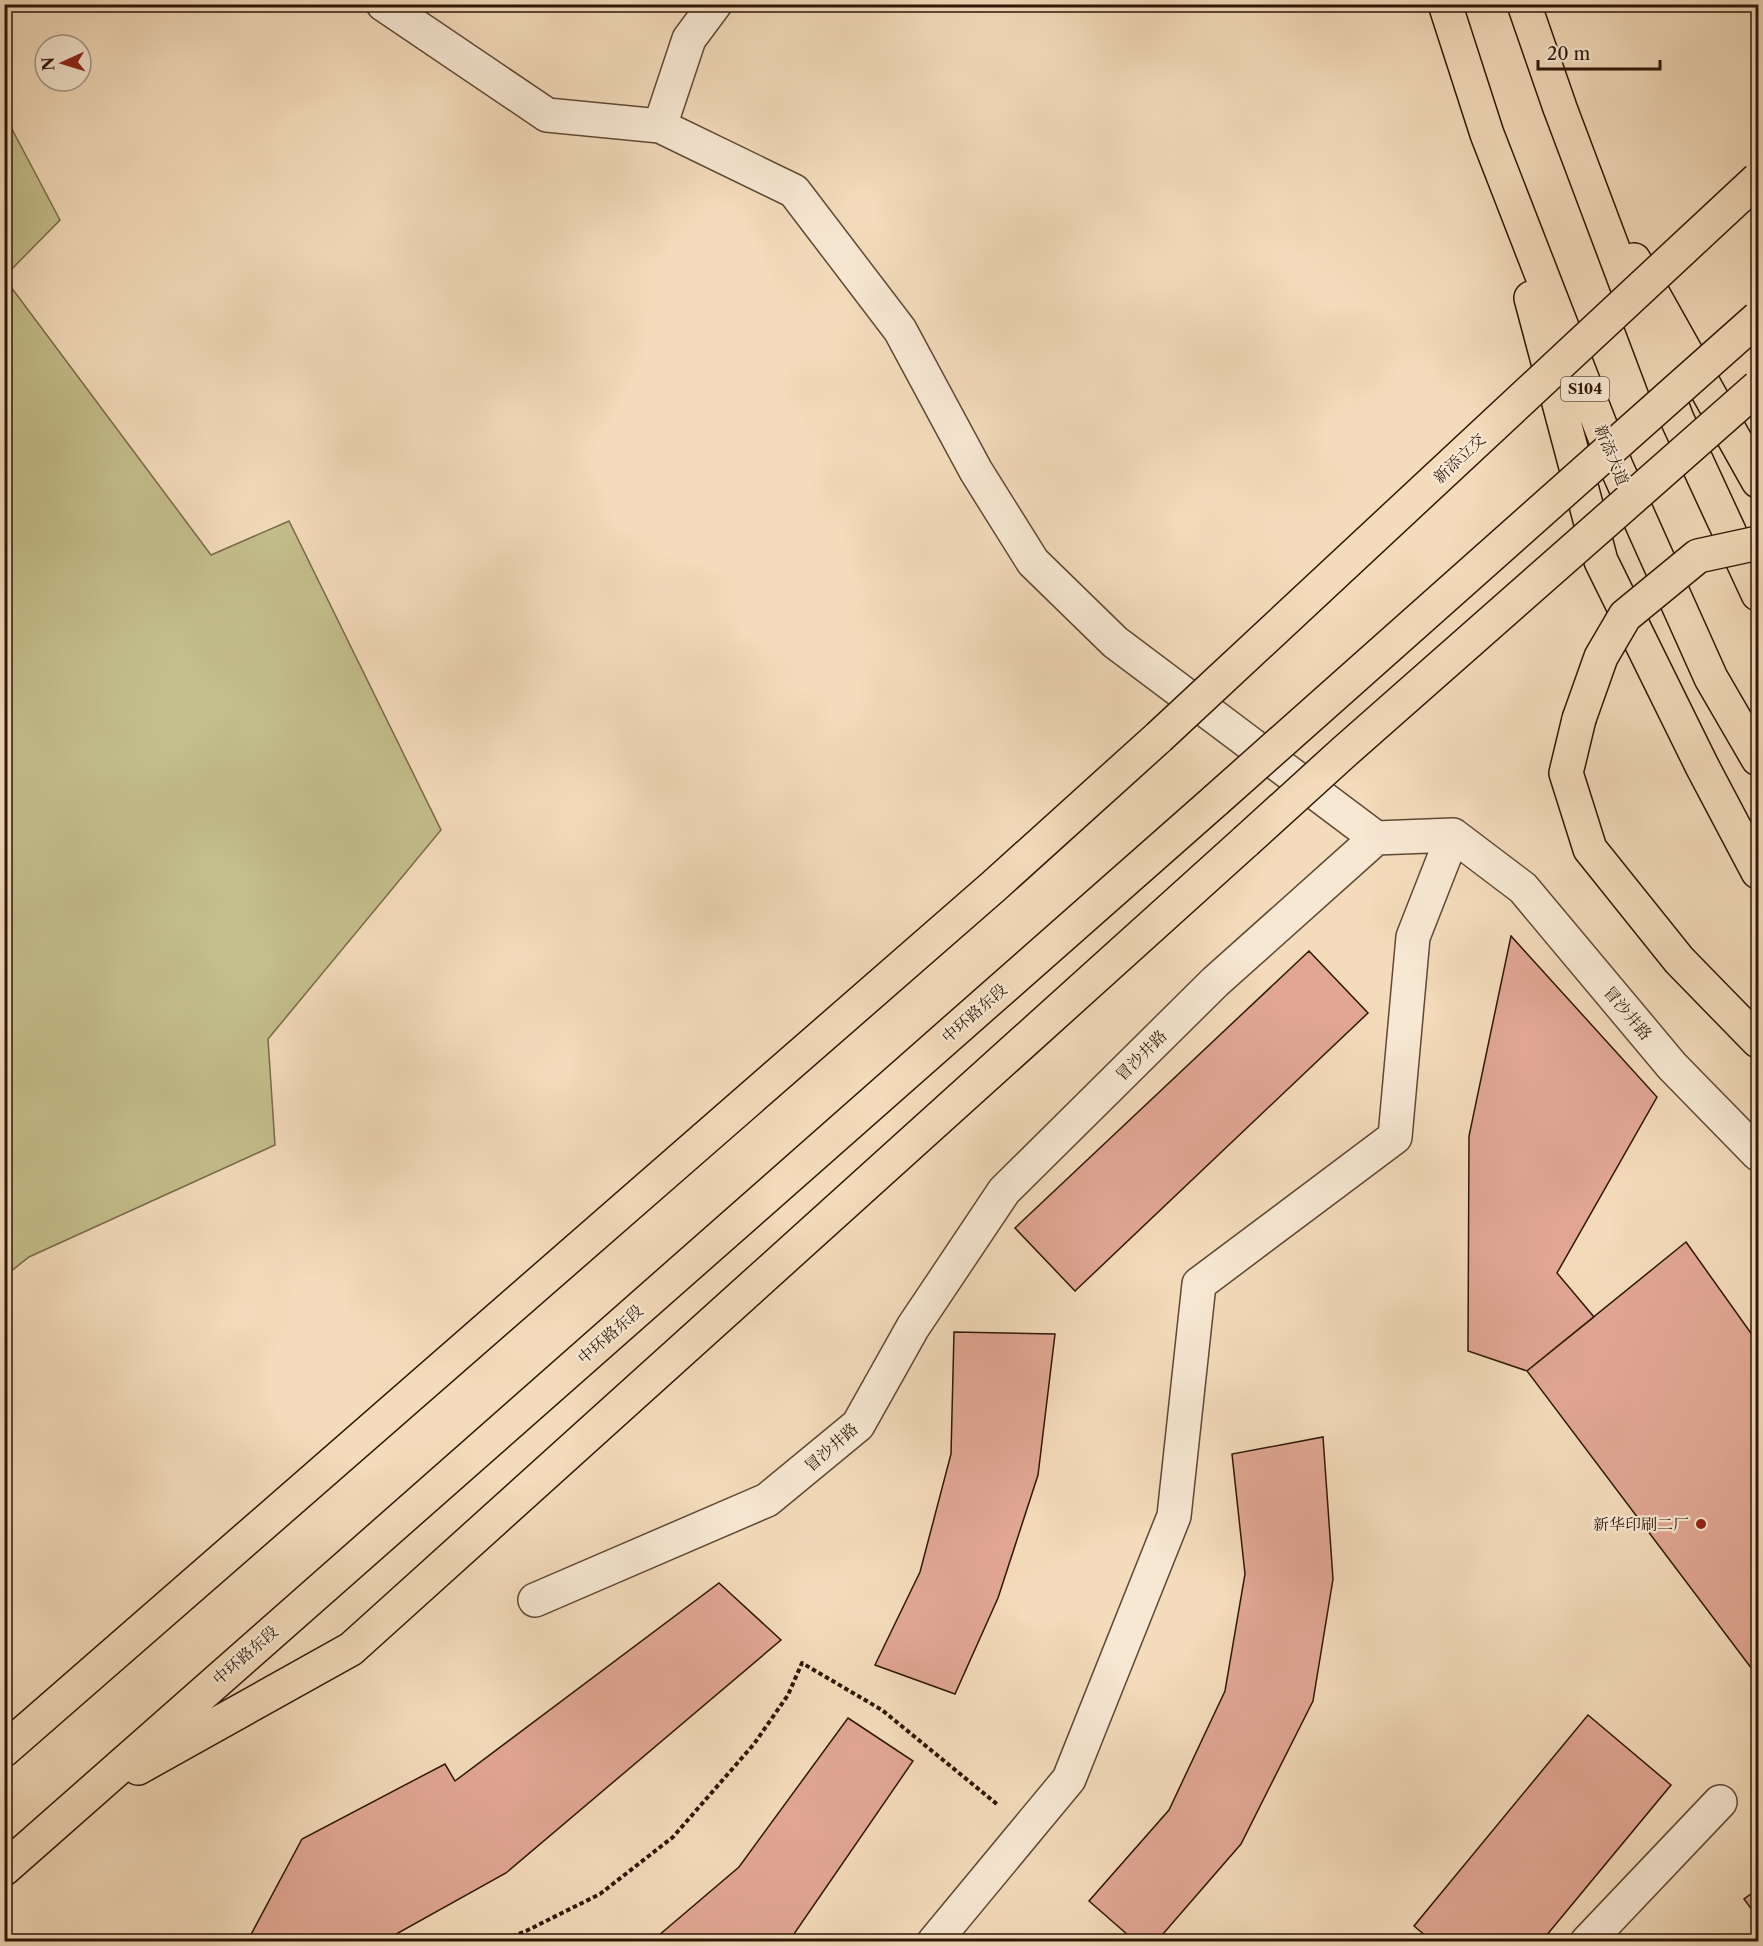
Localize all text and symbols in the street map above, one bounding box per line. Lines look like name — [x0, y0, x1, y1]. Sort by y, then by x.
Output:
north arrow — [33, 33, 93, 93]
scale bar — [1538, 33, 1660, 71]
text: 20 m — [1547, 43, 1591, 65]
text: N — [38, 56, 58, 72]
road number: S104 — [1561, 377, 1609, 401]
street label: 新添大道 — [1591, 422, 1633, 488]
street label: 新添立交 — [1429, 429, 1489, 487]
street label: 中环路东段 — [937, 979, 1011, 1047]
street label: 冒沙井路 — [1600, 982, 1656, 1044]
street label: 冒沙井路 — [1111, 1025, 1171, 1085]
street label: 中环路东段 — [573, 1300, 647, 1368]
street label: 冒沙井路 — [800, 1418, 862, 1476]
place label: 新华印刷二厂 — [1593, 1514, 1689, 1534]
marker: 新华印刷二厂 — [1694, 1517, 1708, 1531]
street label: 中环路东段 — [208, 1621, 282, 1689]

